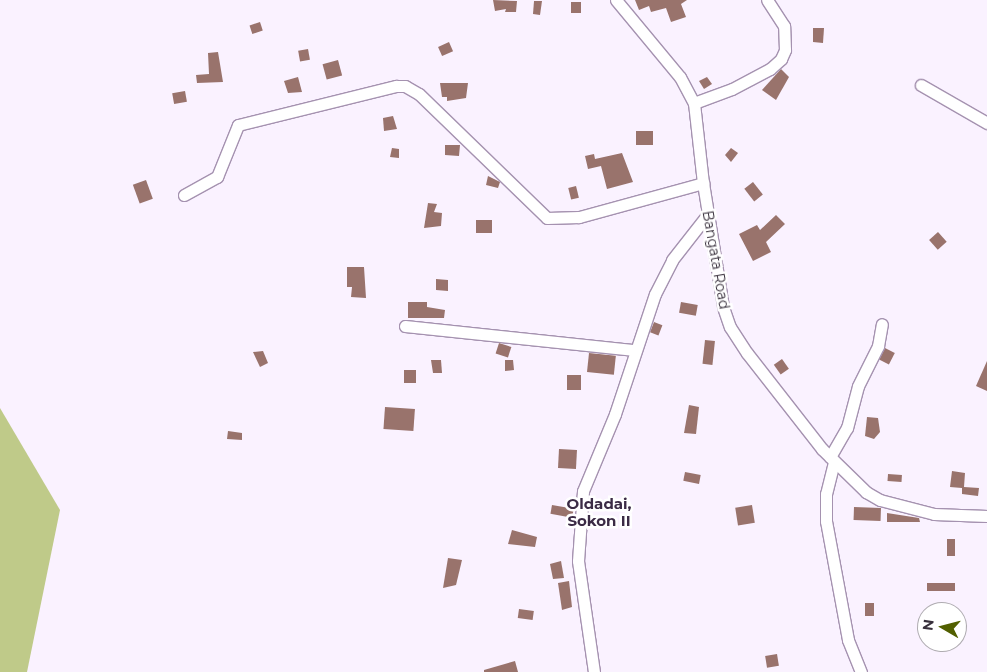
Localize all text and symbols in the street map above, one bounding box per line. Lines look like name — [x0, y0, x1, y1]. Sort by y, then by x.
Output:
street label: Bangata Road — [699, 209, 733, 311]
district label: Oldadai, Sokon II — [567, 494, 631, 529]
north arrow — [917, 602, 967, 652]
text: N — [918, 618, 938, 632]

